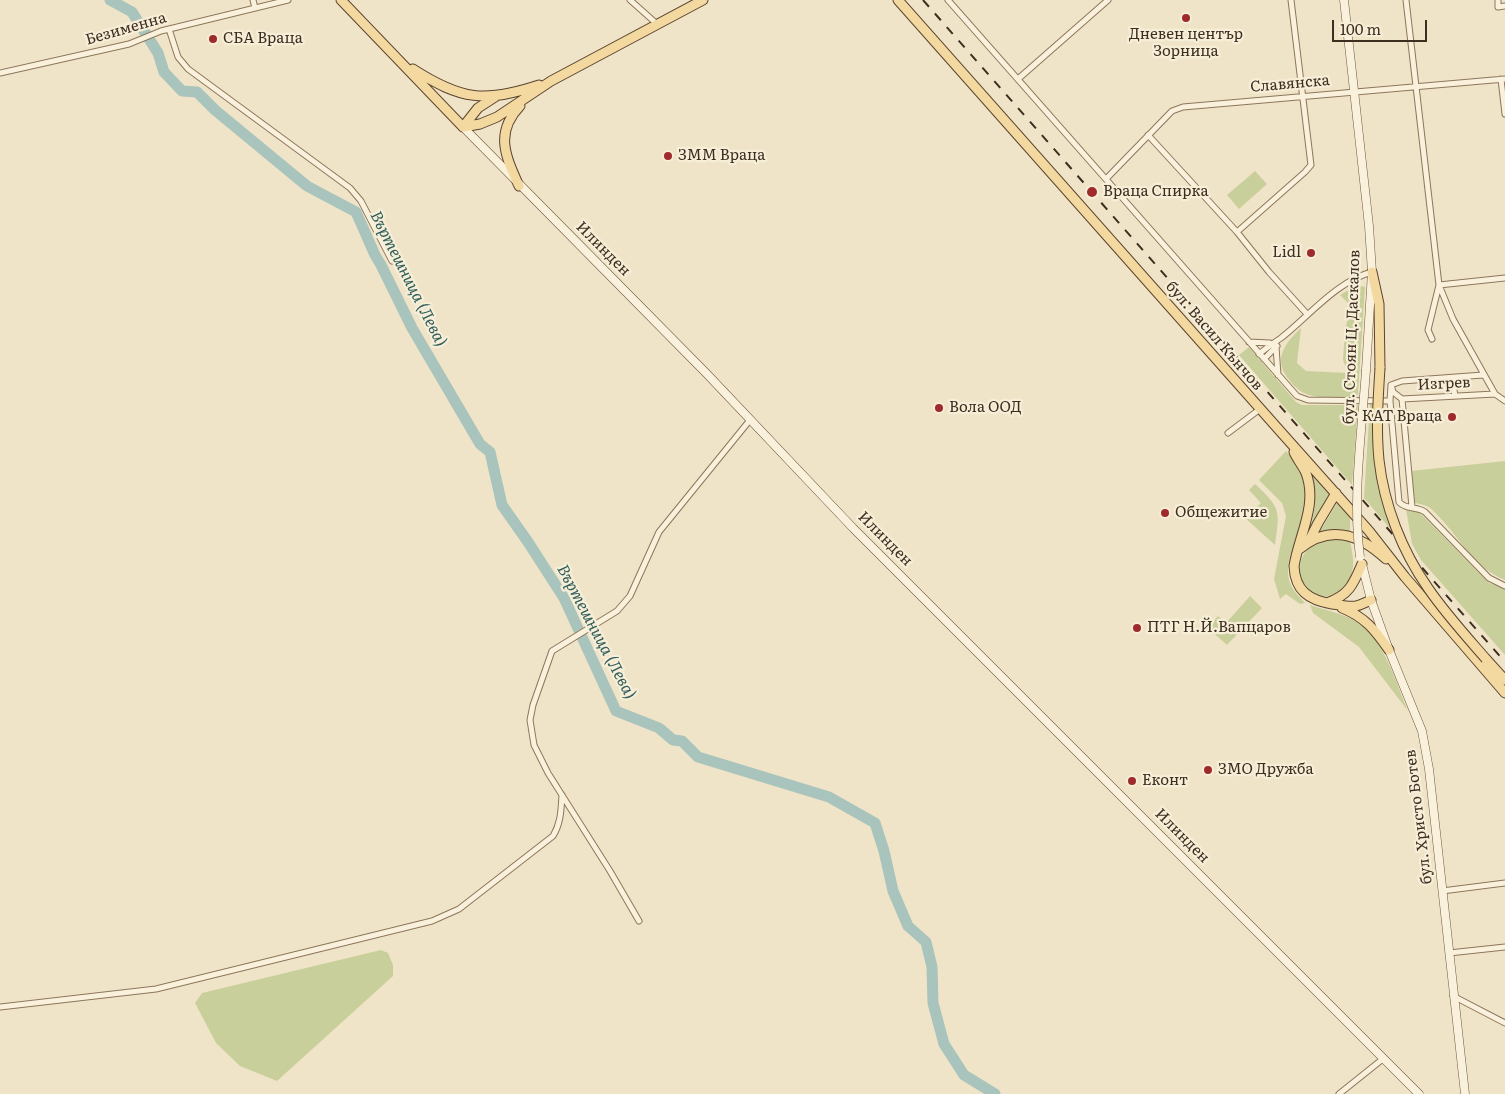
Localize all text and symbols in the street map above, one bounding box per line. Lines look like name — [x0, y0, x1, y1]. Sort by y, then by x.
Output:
street label: Безименна — [84, 9, 168, 49]
scale bar — [1335, 10, 1430, 42]
marker: Дневен център Зорница — [1180, 12, 1192, 24]
text: 100 m — [1340, 17, 1381, 40]
place label: Дневен център Зорница — [1129, 26, 1243, 61]
place label: СБА Враца — [223, 30, 303, 48]
marker: СБА Враца — [207, 33, 219, 45]
street label: Славянска — [1250, 72, 1330, 96]
place label: ЗММ Враца — [678, 147, 765, 165]
marker: ЗММ Враца — [662, 150, 674, 162]
place label: Враца Спирка — [1103, 183, 1209, 201]
marker: Враца Спирка — [1085, 185, 1099, 199]
water label: Въртешница (Лева) — [366, 208, 450, 350]
street label: Илинден — [572, 218, 634, 280]
place label: Lidl — [1272, 244, 1301, 262]
marker: Lidl — [1305, 247, 1317, 259]
street label: бул. Стоян Ц. Даскалов — [1340, 249, 1364, 425]
street label: бул. Васил Кънчов — [1162, 278, 1266, 394]
street label: Изгрев — [1417, 374, 1471, 394]
place label: Вола ООД — [949, 399, 1022, 417]
marker: Вола ООД — [933, 402, 945, 414]
place label: КАТ Враца — [1362, 408, 1442, 426]
marker: КАТ Враца — [1446, 411, 1458, 423]
place label: Общежитие — [1175, 504, 1267, 522]
marker: Общежитие — [1159, 507, 1171, 519]
street label: Илинден — [854, 508, 916, 570]
water label: Въртешница (Лева) — [552, 561, 640, 703]
place label: ПТГ Н.Й.Вапцаров — [1147, 619, 1291, 637]
marker: ПТГ Н.Й.Вапцаров — [1131, 622, 1143, 634]
street label: бул. Христо Ботев — [1402, 748, 1436, 886]
place label: ЗМО Дружба — [1218, 761, 1314, 779]
marker: ЗМО Дружба — [1202, 764, 1214, 776]
place label: Еконт — [1142, 772, 1188, 790]
marker: Еконт — [1126, 775, 1138, 787]
street label: Илинден — [1151, 805, 1213, 867]

